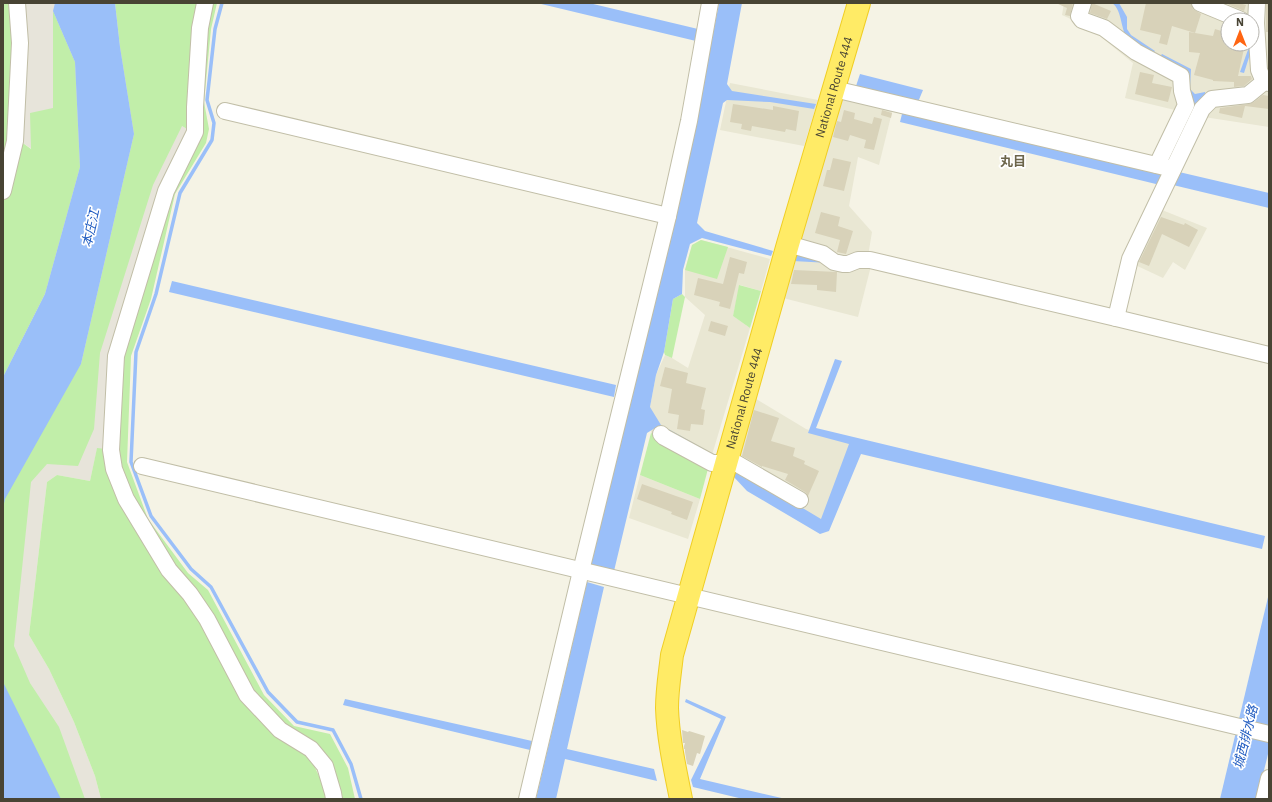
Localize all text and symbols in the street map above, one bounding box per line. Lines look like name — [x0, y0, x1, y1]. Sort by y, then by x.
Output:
north arrow — [1220, 12, 1260, 52]
text: N — [1236, 15, 1244, 29]
street label: National Route 444 — [812, 35, 856, 139]
district label: 丸目 — [1000, 153, 1026, 170]
water label: 本庄江 — [78, 205, 104, 249]
street label: National Route 444 — [723, 346, 765, 451]
water label: 城西排水路 — [1229, 703, 1262, 771]

